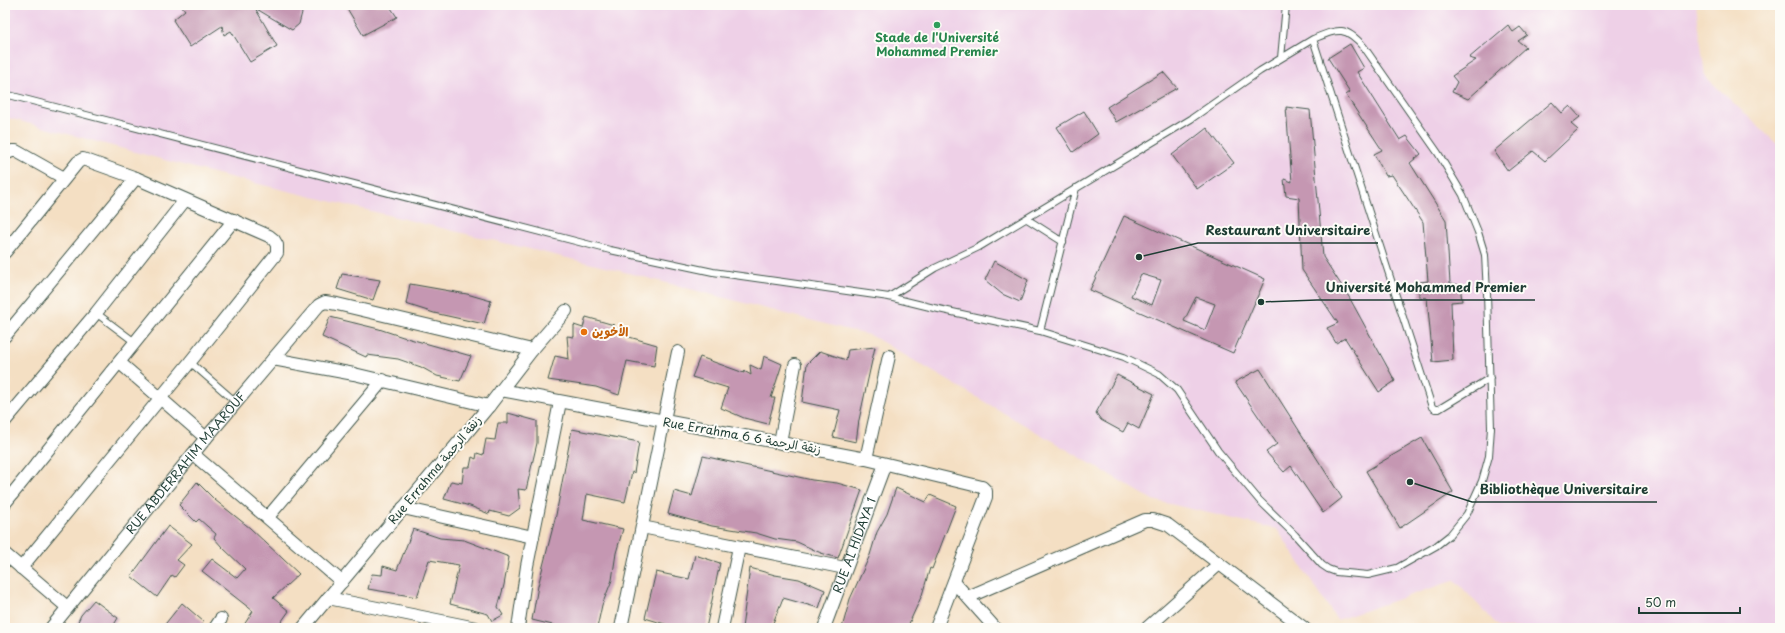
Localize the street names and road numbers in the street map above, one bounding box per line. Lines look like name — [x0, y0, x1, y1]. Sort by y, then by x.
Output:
street label: RUE ABDERRAHIM MAAROUF — [121, 388, 249, 538]
street label: Rue Errahma زنقة الرحمة — [383, 411, 485, 528]
street label: Rue Errahma 6 6 زنقة الرحمة — [662, 412, 823, 458]
street label: RUE AL HIDAYA 1 — [828, 495, 880, 596]

